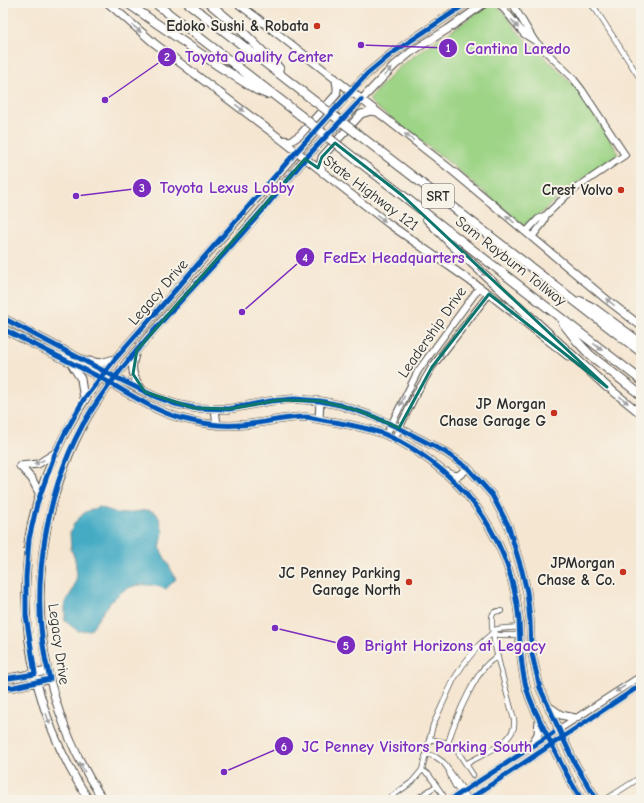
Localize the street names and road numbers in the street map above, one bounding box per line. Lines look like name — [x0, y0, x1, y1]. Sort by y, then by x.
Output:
street label: State Highway 121 — [320, 151, 422, 235]
road number: SRT — [422, 184, 454, 208]
street label: Sam Rayburn Tollway — [452, 212, 570, 310]
street label: Legacy Drive — [124, 255, 192, 329]
street label: Leadership Drive — [394, 283, 470, 381]
street label: Legacy Drive — [44, 602, 74, 686]

